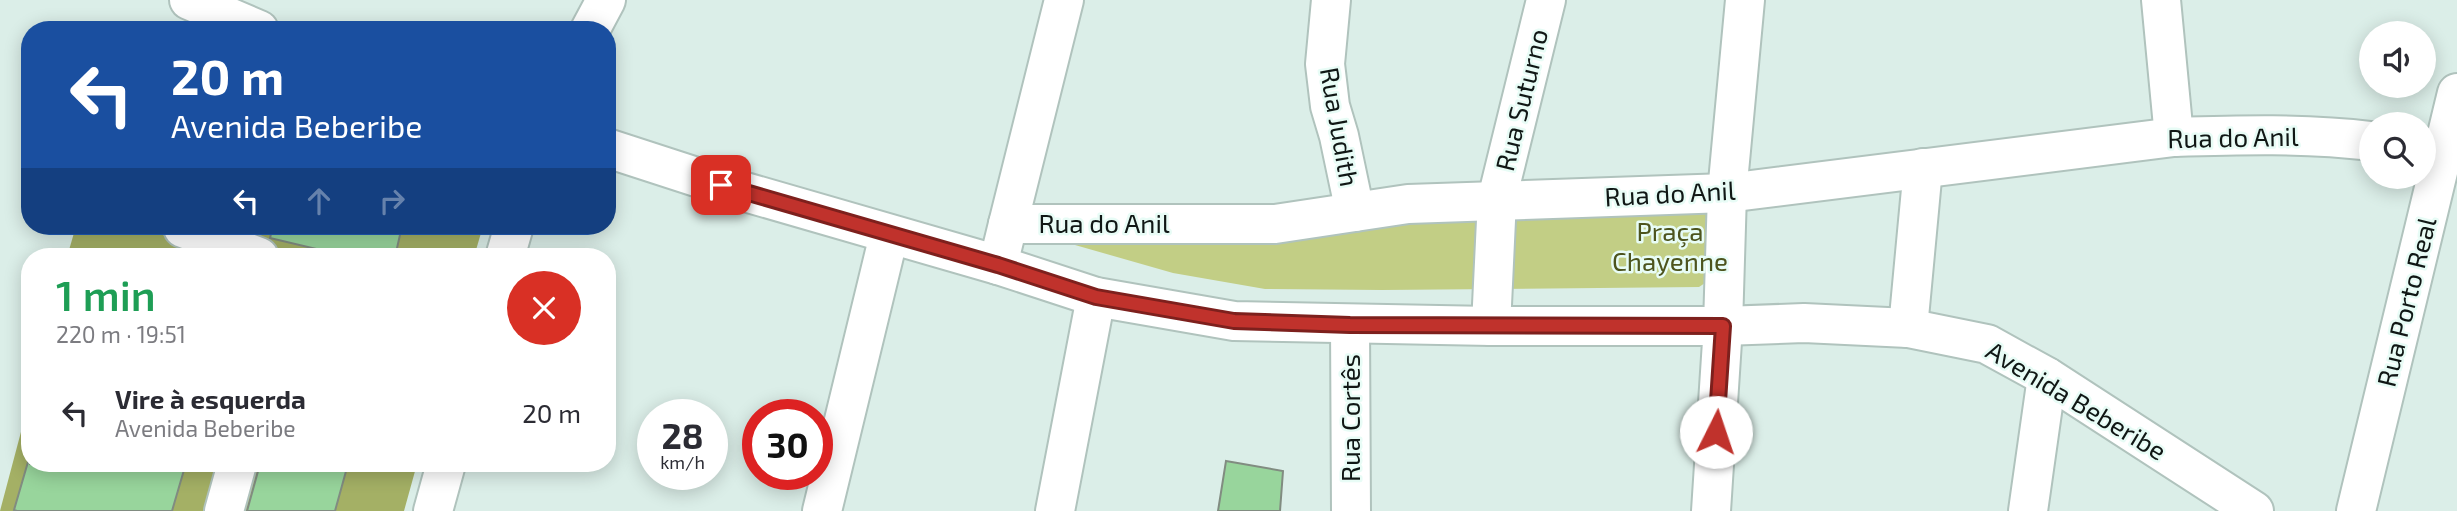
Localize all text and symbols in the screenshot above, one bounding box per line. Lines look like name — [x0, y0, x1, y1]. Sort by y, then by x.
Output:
map controls — [2359, 21, 2436, 189]
button: sound — [2359, 21, 2436, 98]
street label: Rua Suturno — [1488, 25, 1553, 174]
text: 20 m — [171, 46, 284, 105]
icon: left — [56, 49, 147, 140]
street label: Rua Judith — [1315, 65, 1366, 189]
text: Avenida Beberibe — [171, 106, 422, 144]
button: search — [2359, 112, 2436, 189]
street label: Rua do Anil — [2167, 120, 2299, 153]
pin — [691, 155, 751, 215]
icon: arrive — [702, 166, 740, 204]
street label: Rua do Anil — [1604, 174, 1737, 211]
icon: left — [227, 182, 265, 220]
icon: ahead — [300, 182, 338, 220]
icon: right — [373, 182, 411, 220]
street label: Rua do Anil — [1038, 207, 1170, 238]
street label: Rua Porto Real — [2369, 213, 2442, 390]
park label: Praça Chayenne — [1612, 215, 1728, 276]
text: 1 min — [56, 269, 156, 319]
button: close — [507, 271, 581, 345]
text: 220 m · 19:51 — [56, 320, 186, 348]
street label: Avenida Beberibe — [1981, 334, 2172, 466]
street label: Rua Cortês — [1334, 354, 1365, 482]
text: Vire à esquerda — [115, 383, 306, 414]
icon: left — [56, 394, 94, 432]
position arrow — [1679, 395, 1753, 469]
text: 20 m — [522, 397, 581, 428]
speed limit sign: 30 — [742, 399, 833, 490]
text: Avenida Beberibe — [115, 414, 296, 442]
text: 28 — [661, 414, 704, 456]
text: km/h — [660, 451, 705, 473]

